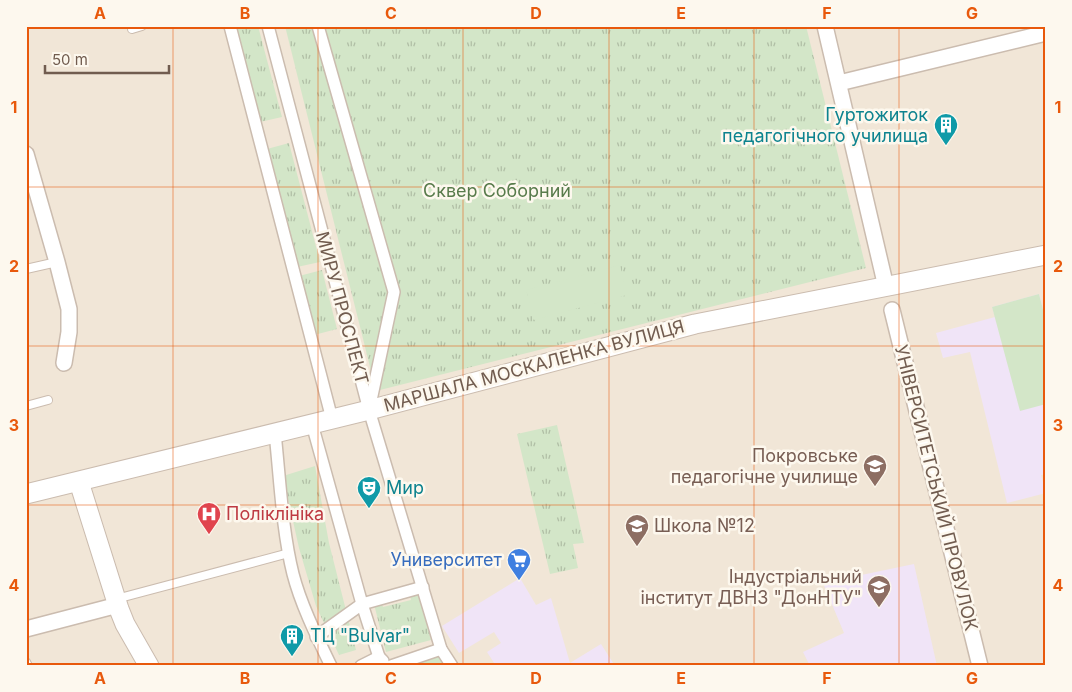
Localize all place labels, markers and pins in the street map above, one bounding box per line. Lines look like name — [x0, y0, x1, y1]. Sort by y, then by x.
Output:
place label: Гуртожиток педагогічного училища — [722, 104, 928, 146]
building icon: Гуртожиток педагогічного училища — [933, 112, 959, 146]
place label: Покровське педагогічне училище — [671, 445, 858, 487]
school or university icon: Покровське педагогічне училище — [862, 453, 888, 487]
theatre icon: Мир — [356, 475, 382, 509]
place label: Мир — [386, 477, 424, 498]
hospital icon: Поліклініка — [196, 501, 222, 535]
place label: Поліклініка — [226, 503, 324, 524]
school or university icon: Школа №12 — [624, 513, 650, 547]
place label: Школа №12 — [654, 515, 755, 536]
supermarket icon: Университет — [506, 547, 532, 581]
place label: Университет — [391, 549, 503, 570]
place label: Індустріальний інститут ДВНЗ "ДонНТУ" — [640, 566, 862, 608]
school or university icon: Індустріальний інститут ДВНЗ "ДонНТУ" — [866, 574, 892, 608]
building icon: ТЦ "Bulvar" — [279, 623, 305, 657]
place label: ТЦ "Bulvar" — [310, 625, 410, 646]

